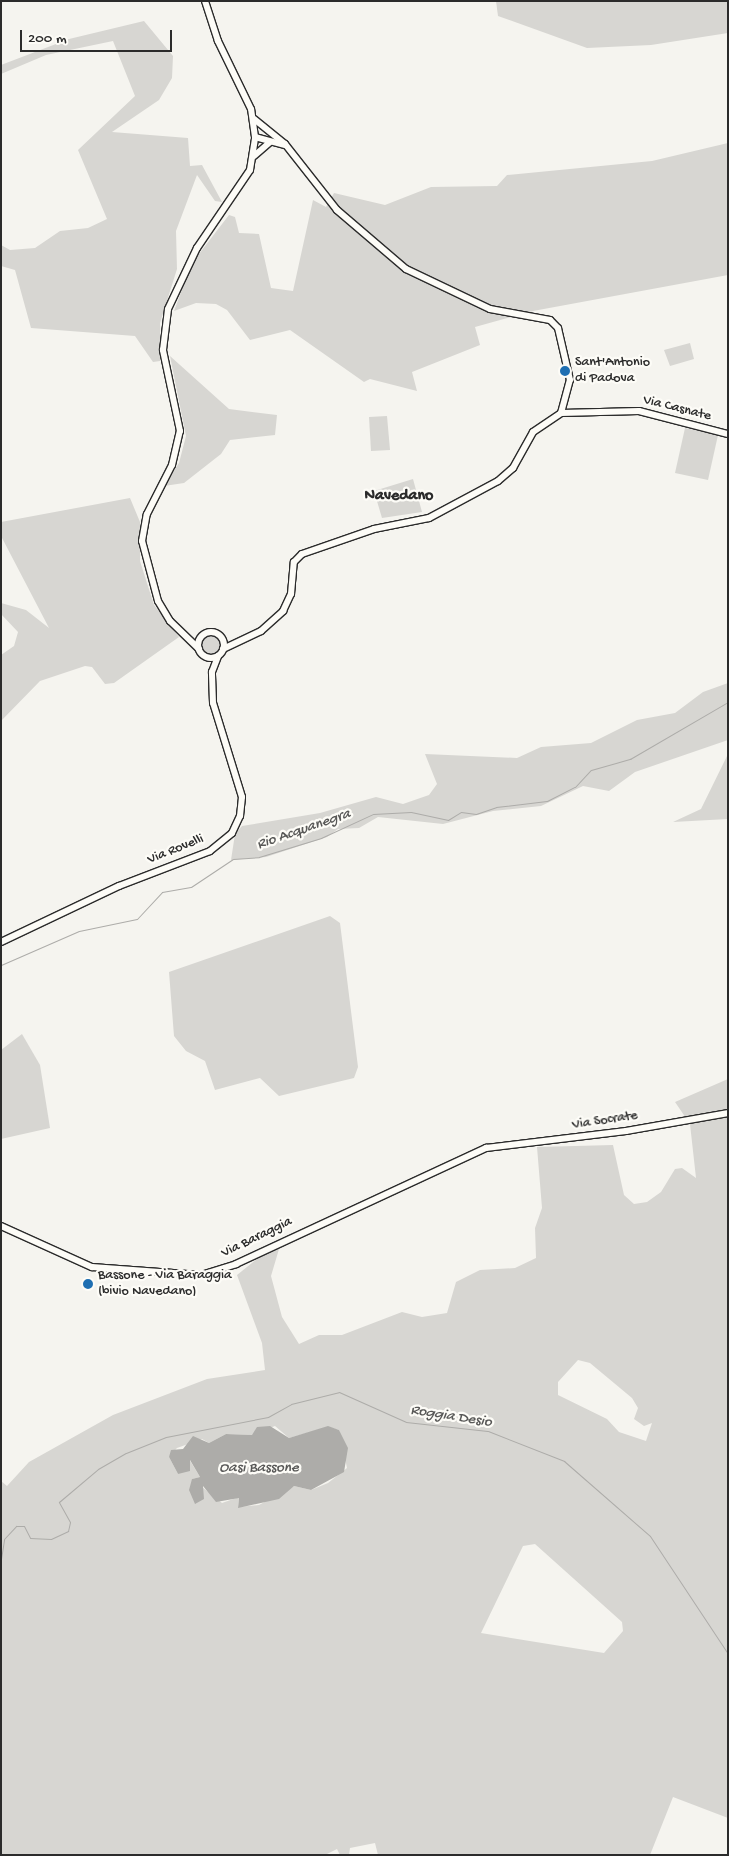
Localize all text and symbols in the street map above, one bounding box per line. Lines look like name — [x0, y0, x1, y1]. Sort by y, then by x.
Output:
scale bar — [22, 20, 175, 52]
text: 200 m — [28, 30, 67, 48]
place label: Sant'Antonio di Padova — [575, 355, 650, 388]
marker: Sant'Antonio di Padova — [559, 365, 571, 377]
street label: Via Casnate — [641, 392, 713, 426]
district label: Navedano — [365, 487, 433, 507]
water label: Rio Acquanegra — [255, 806, 353, 854]
street label: Via Rovelli — [145, 831, 207, 869]
street label: Via Socrate — [571, 1108, 639, 1134]
street label: Via Baraggia — [219, 1214, 295, 1262]
place label: Bassone - Via Baraggia (bivio Navedano) — [98, 1268, 232, 1300]
marker: Bassone - Via Baraggia (bivio Navedano) — [82, 1278, 94, 1290]
water label: Roggia Desio — [409, 1402, 493, 1432]
water label: Oasi Bassone — [219, 1460, 299, 1478]

